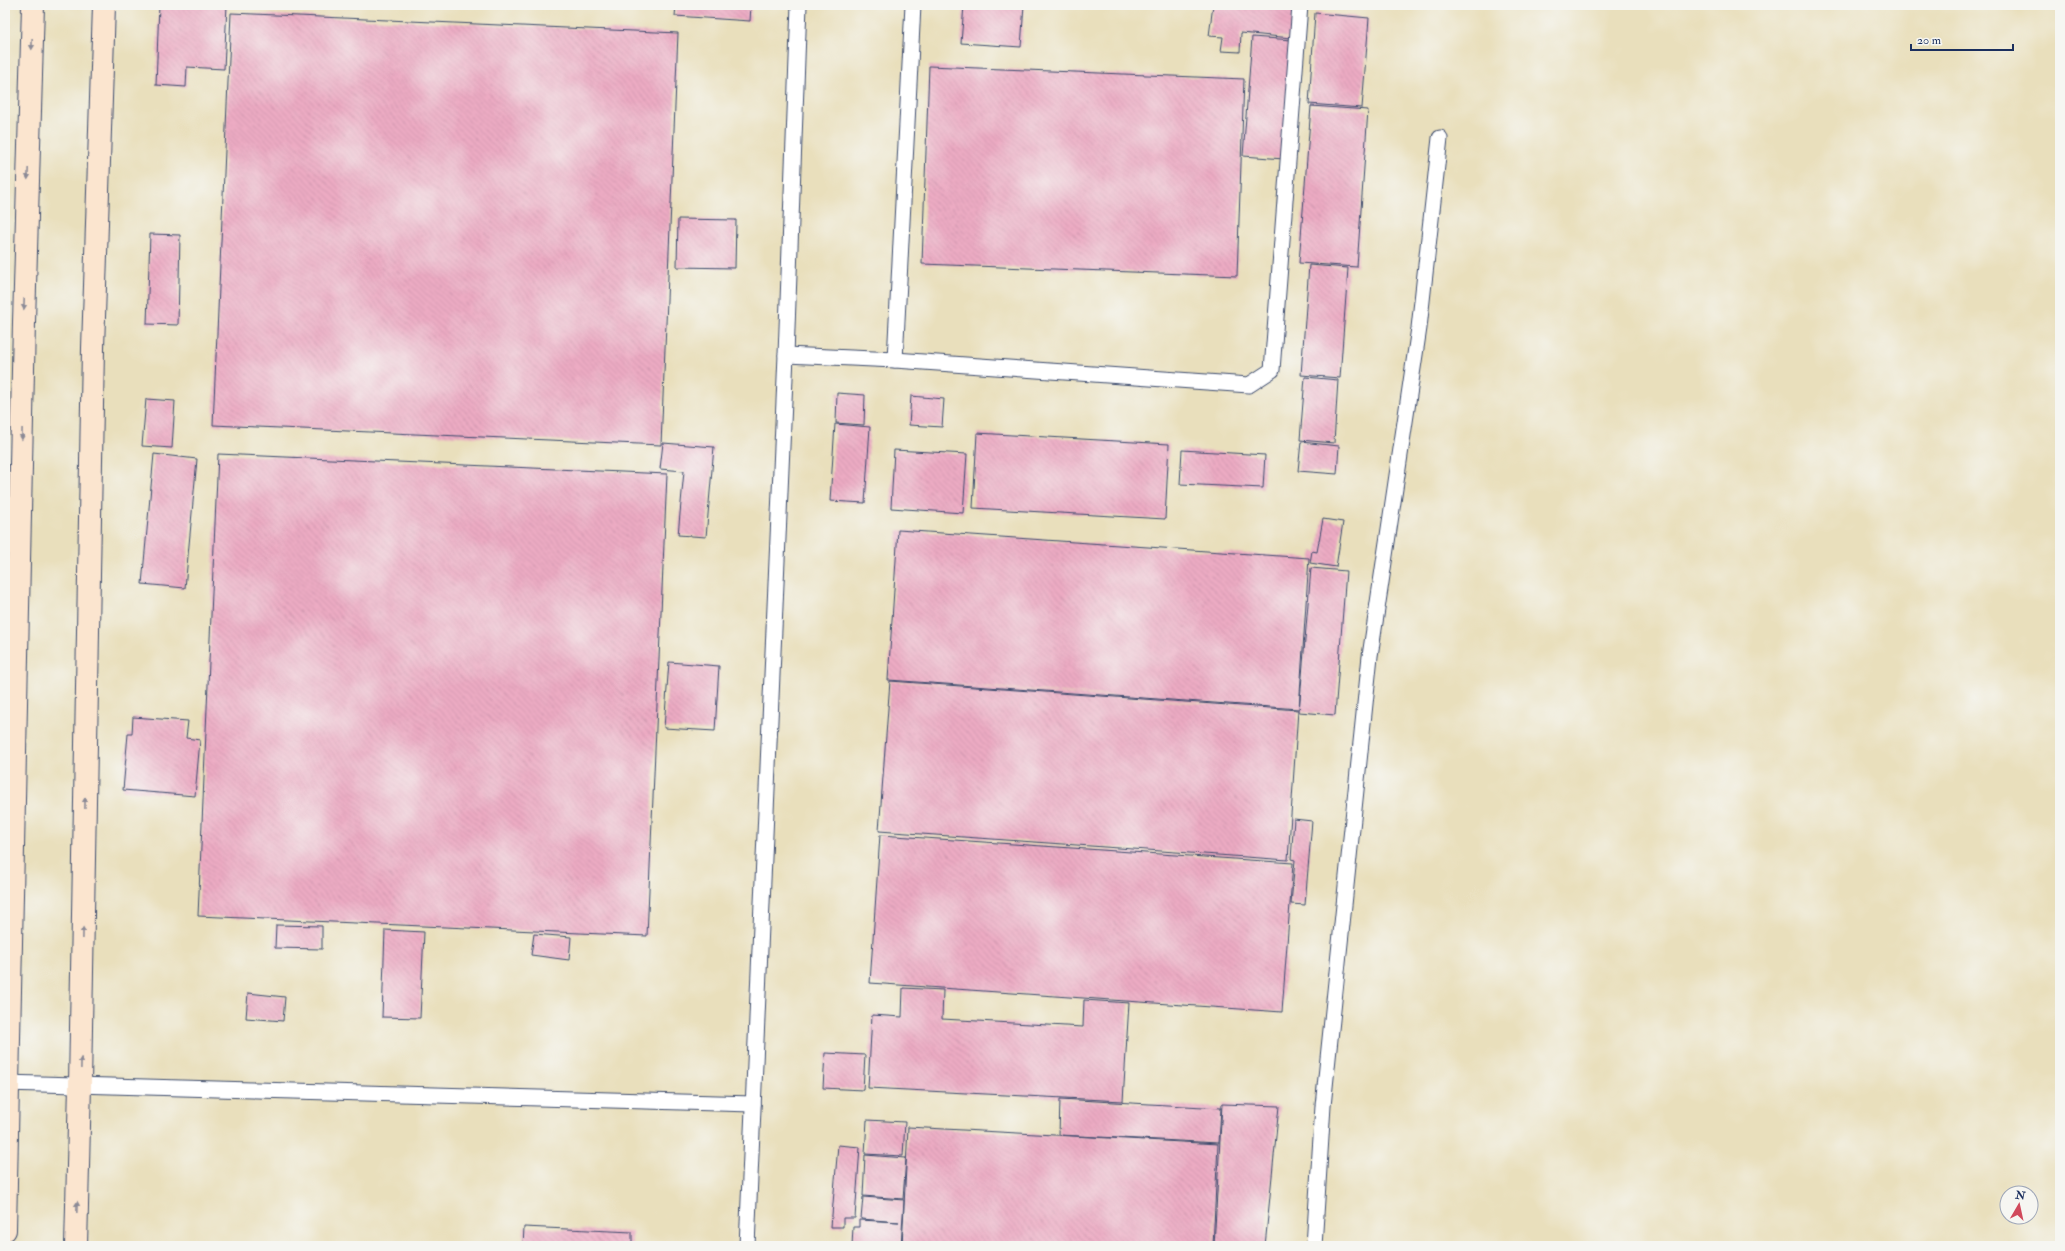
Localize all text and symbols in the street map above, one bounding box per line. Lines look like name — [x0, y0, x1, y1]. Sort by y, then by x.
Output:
scale bar — [1911, 26, 2013, 52]
text: 20 m — [1917, 33, 1942, 48]
one-way arrow — [29, 38, 35, 51]
one-way arrow — [25, 168, 31, 181]
one-way arrow — [21, 298, 28, 310]
one-way arrow — [19, 428, 25, 441]
one-way arrow — [82, 796, 88, 809]
one-way arrow — [80, 926, 86, 939]
one-way arrow — [77, 1057, 84, 1069]
north arrow — [1999, 1185, 2039, 1225]
text: N — [2014, 1188, 2027, 1203]
one-way arrow — [74, 1200, 80, 1213]

